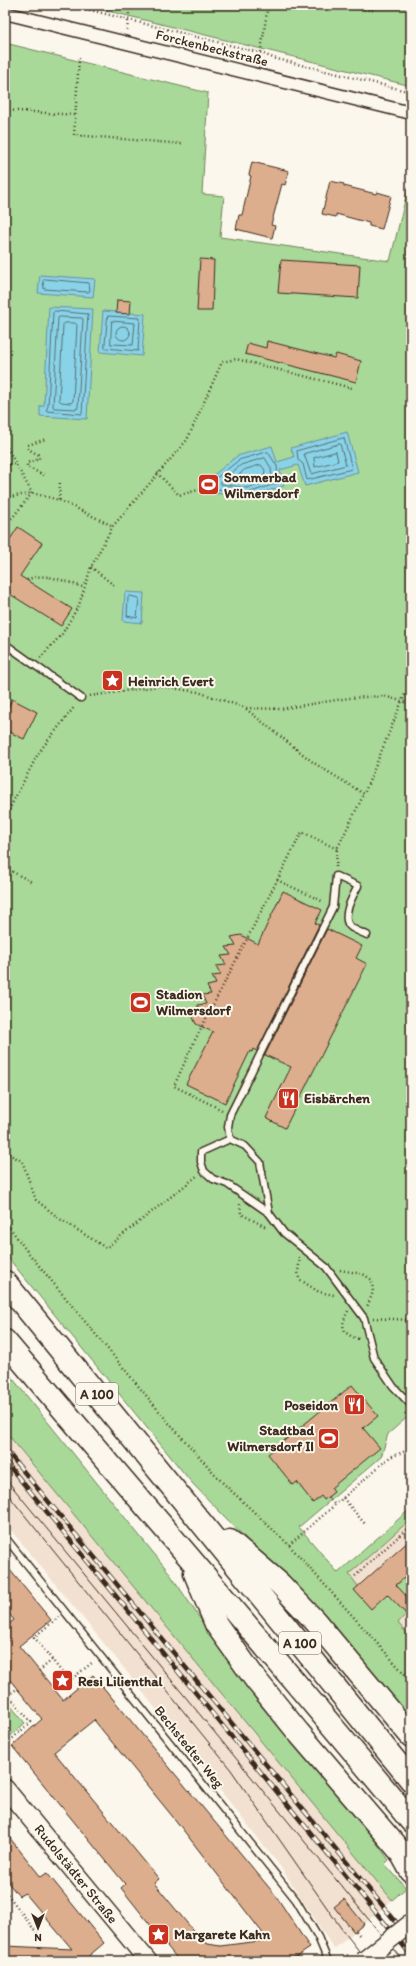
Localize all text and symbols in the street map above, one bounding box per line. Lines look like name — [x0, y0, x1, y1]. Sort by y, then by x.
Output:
street label: Forckenbeckstraße — [154, 26, 270, 70]
place label: Sommerbad Wilmersdorf — [224, 469, 299, 502]
sports icon: Sommerbad Wilmersdorf — [195, 472, 221, 498]
place icon: Heinrich Evert — [99, 668, 125, 694]
place label: Heinrich Evert — [128, 673, 214, 690]
place label: Stadion Wilmersdorf — [156, 986, 231, 1019]
sports icon: Stadion Wilmersdorf — [128, 989, 154, 1015]
restaurant icon: Eisbärchen — [276, 1085, 302, 1111]
place label: Eisbärchen — [304, 1090, 370, 1107]
road number: A 100 — [76, 1383, 118, 1405]
restaurant icon: Poseidon — [341, 1392, 367, 1418]
place label: Poseidon — [284, 1397, 338, 1414]
place label: Stadtbad Wilmersdorf II — [227, 1422, 315, 1455]
sports icon: Stadtbad Wilmersdorf II — [316, 1425, 342, 1451]
road number: A 100 — [279, 1632, 321, 1654]
place icon: Resi Lilienthal — [49, 1668, 75, 1694]
place label: Resi Lilienthal — [78, 1673, 163, 1690]
street label: Bechstedter Weg — [151, 1702, 228, 1792]
street label: Rudolstädter Straße — [31, 1821, 121, 1927]
north arrow — [18, 1908, 58, 1948]
place icon: Margarete Kahn — [146, 1921, 172, 1947]
place label: Margarete Kahn — [174, 1926, 270, 1943]
text: N — [34, 1931, 42, 1944]

